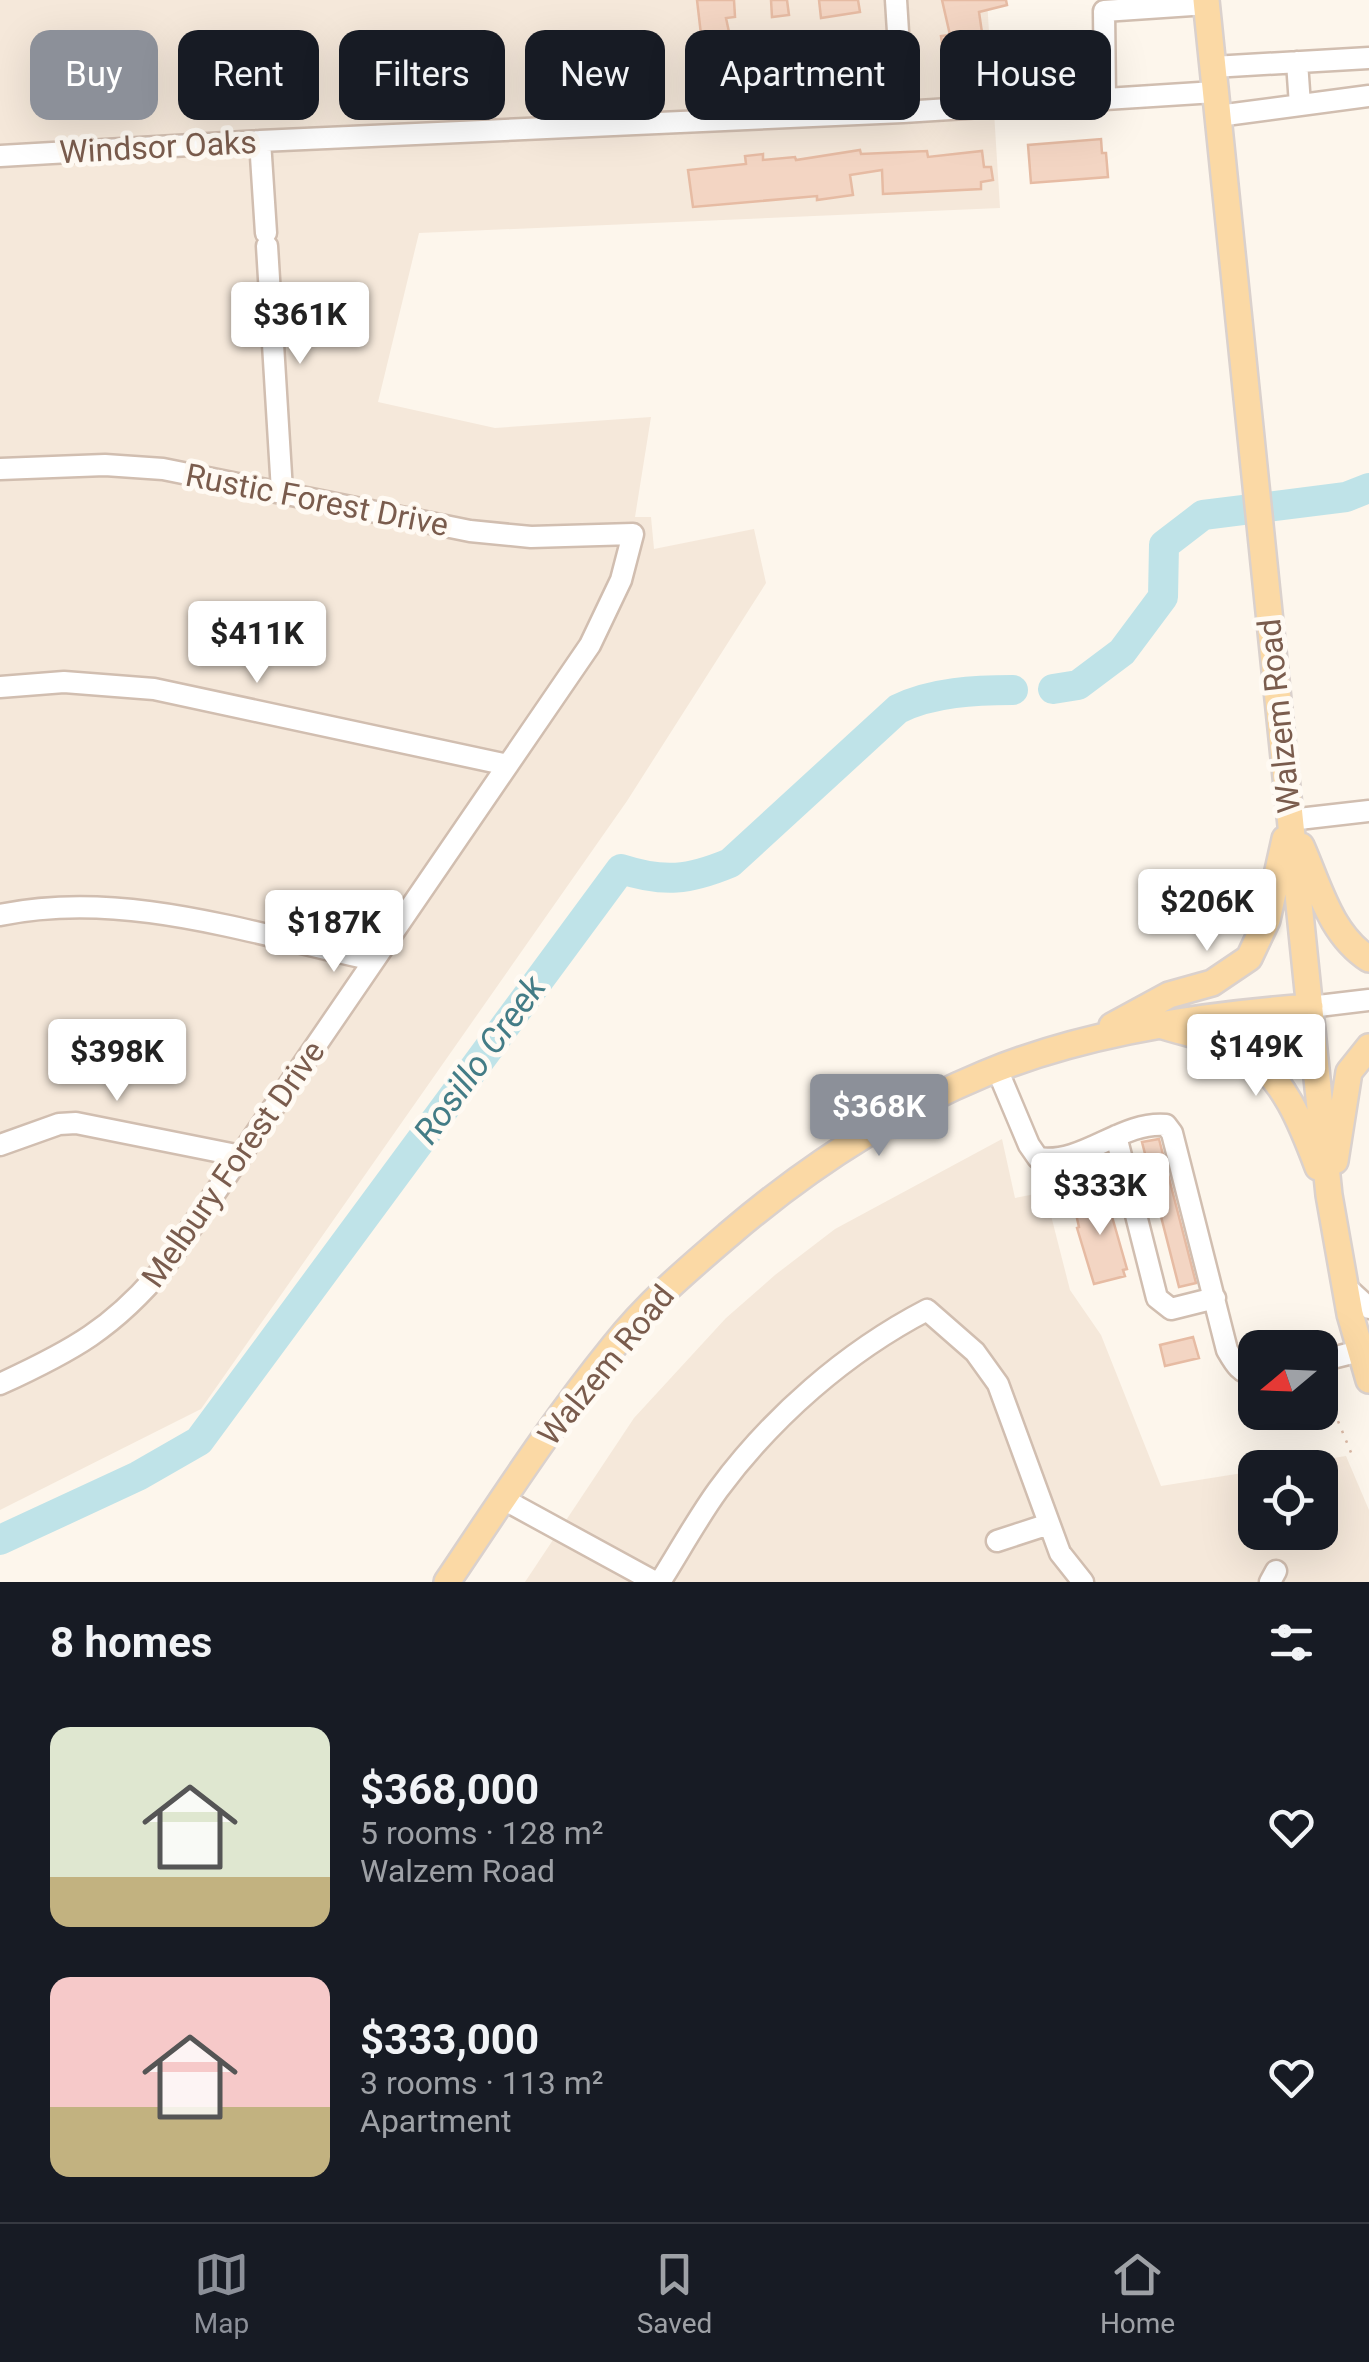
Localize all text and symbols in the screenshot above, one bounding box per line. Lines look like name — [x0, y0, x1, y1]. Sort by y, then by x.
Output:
chip: Buy — [30, 30, 158, 120]
chip: Rent — [178, 30, 319, 120]
chip: Filters — [339, 30, 505, 120]
chip: New — [525, 30, 665, 120]
chip: Apartment — [685, 30, 920, 120]
chip: House — [940, 30, 1111, 120]
street label: Windsor Oaks — [58, 123, 258, 171]
pin: $361K — [230, 282, 370, 367]
text: $361K — [253, 295, 347, 333]
street label: Rustic Forest Drive — [182, 456, 452, 544]
pin: $411K — [187, 601, 327, 686]
text: $411K — [210, 614, 304, 652]
street label: Walzem Road — [1250, 617, 1308, 815]
pin: $206K — [1137, 869, 1277, 954]
text: $206K — [1160, 882, 1254, 920]
pin: $187K — [264, 890, 404, 975]
text: $187K — [287, 903, 381, 941]
water label: Rosillo Creek — [406, 968, 555, 1152]
pin: $149K — [1186, 1014, 1326, 1099]
pin: $398K — [47, 1019, 187, 1104]
text: $149K — [1209, 1027, 1303, 1065]
text: $398K — [70, 1032, 164, 1070]
street label: Melbury Forest Drive — [134, 1033, 332, 1295]
pin: $368K — [809, 1074, 949, 1159]
text: $368K — [832, 1087, 926, 1125]
pin: $333K — [1030, 1153, 1170, 1238]
text: $333K — [1053, 1166, 1147, 1204]
street label: Walzem Road — [530, 1277, 682, 1453]
north arrow — [1238, 1330, 1338, 1430]
map controls — [1238, 1330, 1338, 1550]
button: locate — [1238, 1450, 1338, 1550]
icon: filters — [1264, 1615, 1319, 1670]
text: 8 homes — [50, 1618, 212, 1667]
text: $368,000 — [360, 1765, 539, 1814]
icon: home — [130, 1767, 250, 1887]
icon: heart — [1264, 1800, 1319, 1855]
text: 5 rooms · 128 m² — [360, 1814, 603, 1852]
text: Walzem Road — [360, 1852, 555, 1890]
text: $333,000 — [360, 2015, 539, 2064]
icon: home — [130, 2017, 250, 2137]
icon: heart — [1264, 2050, 1319, 2105]
text: 3 rooms · 113 m² — [360, 2064, 603, 2102]
text: Apartment — [360, 2102, 512, 2140]
tab: Map — [194, 2247, 249, 2340]
tab: Saved — [637, 2247, 712, 2340]
tab: Home — [1100, 2247, 1175, 2340]

